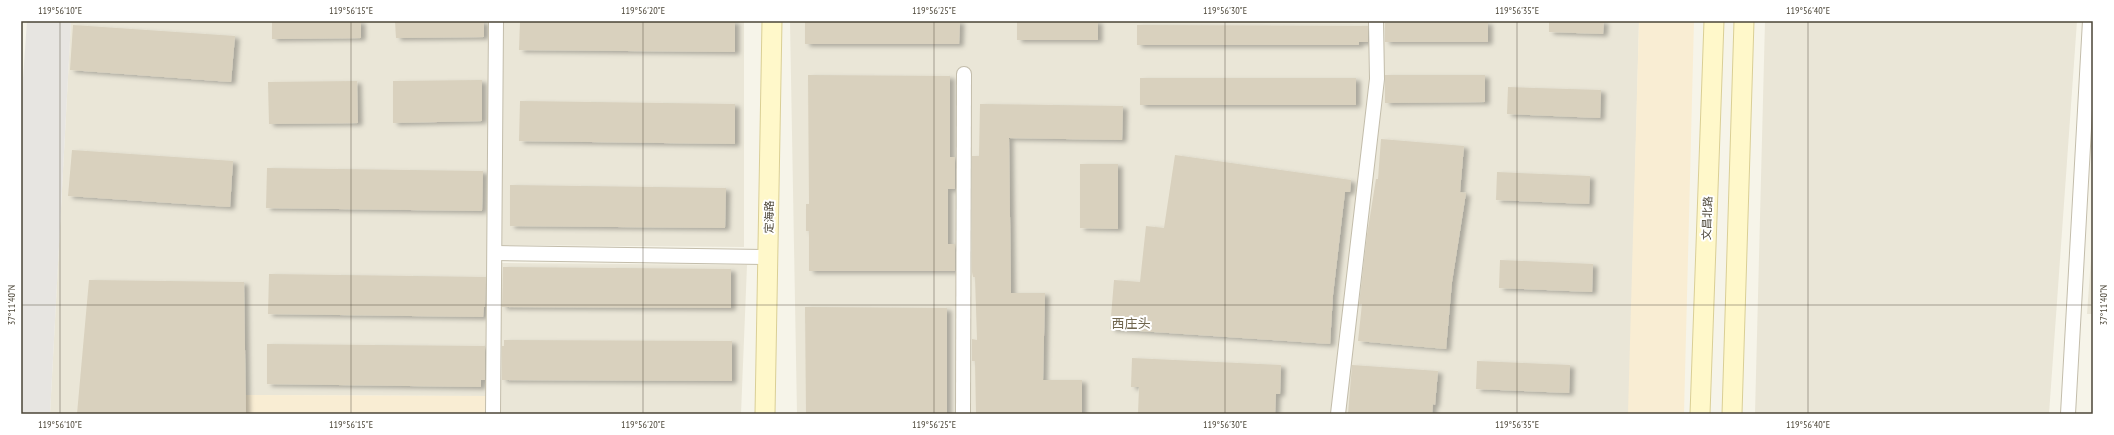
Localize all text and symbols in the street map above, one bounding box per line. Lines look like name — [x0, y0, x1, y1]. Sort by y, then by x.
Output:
text: 119°56'10"E — [38, 4, 82, 17]
text: 119°56'15"E — [329, 4, 373, 17]
text: 119°56'20"E — [621, 4, 665, 17]
text: 119°56'25"E — [912, 4, 956, 17]
text: 119°56'30"E — [1203, 4, 1247, 17]
text: 119°56'35"E — [1495, 4, 1539, 17]
text: 119°56'40"E — [1786, 4, 1830, 17]
street label: 文昌北路 — [1699, 196, 1715, 240]
street label: 定海路 — [762, 200, 776, 234]
text: 37°11'40"N — [5, 285, 18, 325]
text: 37°11'40"N — [2097, 285, 2110, 325]
district label: 西庄头 — [1111, 315, 1151, 332]
text: 119°56'10"E — [38, 418, 82, 431]
text: 119°56'15"E — [329, 418, 373, 431]
text: 119°56'20"E — [621, 418, 665, 431]
text: 119°56'25"E — [912, 418, 956, 431]
text: 119°56'30"E — [1203, 418, 1247, 431]
text: 119°56'35"E — [1495, 418, 1539, 431]
text: 119°56'40"E — [1786, 418, 1830, 431]

